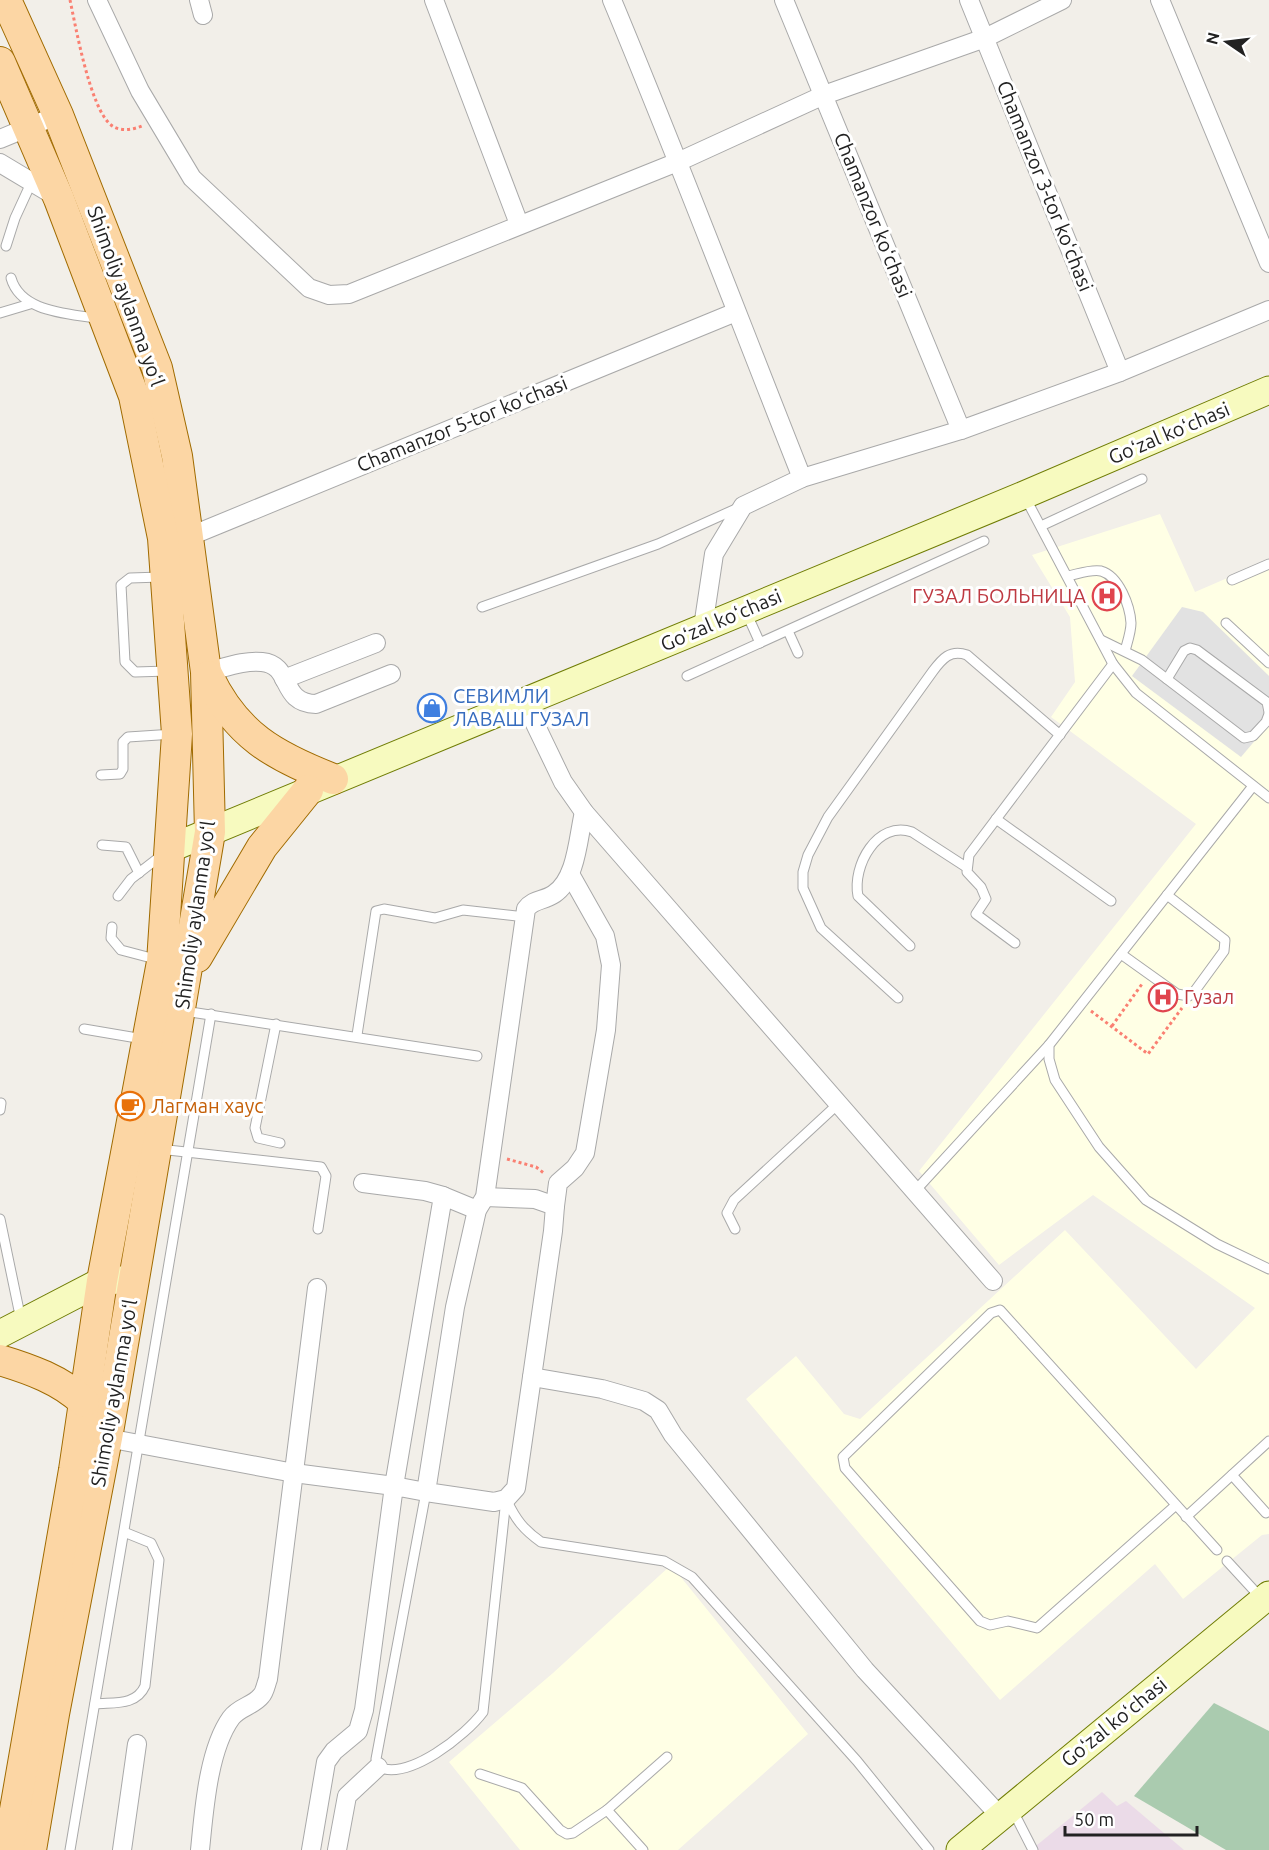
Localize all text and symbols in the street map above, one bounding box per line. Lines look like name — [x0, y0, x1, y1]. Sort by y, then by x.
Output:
north arrow — [1197, 12, 1257, 72]
text: N — [1202, 30, 1223, 46]
street label: Chamanzor 3-tor koʻchasi — [993, 77, 1098, 294]
street label: Chamanzor koʻchasi — [830, 129, 917, 301]
street label: Shimoliy aylanma yoʻl — [83, 203, 170, 389]
street label: Chamanzor 5-tor koʻchasi — [353, 371, 570, 476]
street label: Goʻzal koʻchasi — [1105, 397, 1233, 468]
hospital icon: ГУЗАЛ БОЛЬНИЦА — [1091, 580, 1123, 612]
street label: Goʻzal koʻchasi — [657, 584, 785, 655]
place label: ГУЗАЛ БОЛЬНИЦА — [912, 584, 1086, 607]
place label: СЕВИМЛИ ЛАВАШ ГУЗАЛ — [453, 684, 589, 730]
shop icon: СЕВИМЛИ ЛАВАШ ГУЗАЛ — [416, 692, 448, 724]
street label: Shimoliy aylanma yoʻl — [170, 819, 219, 1011]
hospital icon: Гузал — [1147, 981, 1179, 1013]
place label: Гузал — [1184, 985, 1234, 1008]
cafe icon: Лагман хаус — [114, 1090, 146, 1122]
place label: Лагман хаус — [151, 1094, 264, 1117]
street label: Shimoliy aylanma yoʻl — [86, 1297, 141, 1488]
street label: Goʻzal koʻchasi — [1056, 1672, 1171, 1771]
scale bar — [1065, 1799, 1197, 1837]
text: 50 m — [1074, 1809, 1114, 1829]

